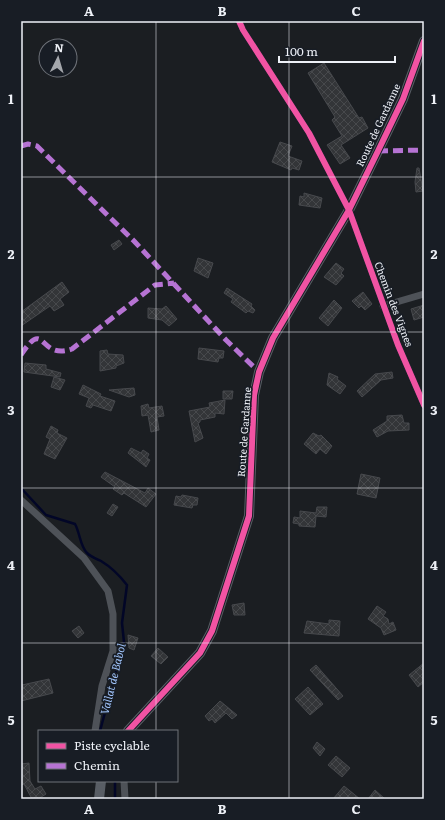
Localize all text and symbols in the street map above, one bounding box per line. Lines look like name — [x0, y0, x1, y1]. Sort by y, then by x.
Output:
text: A — [84, 1, 94, 20]
text: B — [218, 1, 227, 20]
text: C — [351, 1, 361, 20]
north arrow — [38, 38, 78, 78]
scale bar — [279, 38, 395, 64]
text: N — [54, 39, 64, 55]
text: 100 m — [285, 42, 318, 60]
street label: Route de Gardanne — [352, 81, 403, 169]
text: 1 — [8, 89, 14, 108]
text: 1 — [431, 89, 437, 108]
text: 2 — [8, 244, 15, 263]
text: 2 — [431, 244, 438, 263]
street label: Chemin des Vignes — [371, 259, 418, 349]
street label: Route de Gardanne — [233, 386, 254, 478]
text: 3 — [7, 400, 15, 419]
text: 3 — [430, 400, 438, 419]
text: 4 — [7, 555, 15, 574]
text: 4 — [430, 555, 438, 574]
water label: Vallat de Babol — [95, 641, 129, 716]
text: 5 — [7, 710, 15, 729]
text: 5 — [430, 710, 438, 729]
legend — [38, 730, 178, 782]
text: Piste cyclable — [74, 736, 150, 754]
text: Chemin — [74, 756, 120, 774]
text: A — [84, 799, 94, 818]
text: B — [218, 799, 227, 818]
text: C — [351, 799, 361, 818]

